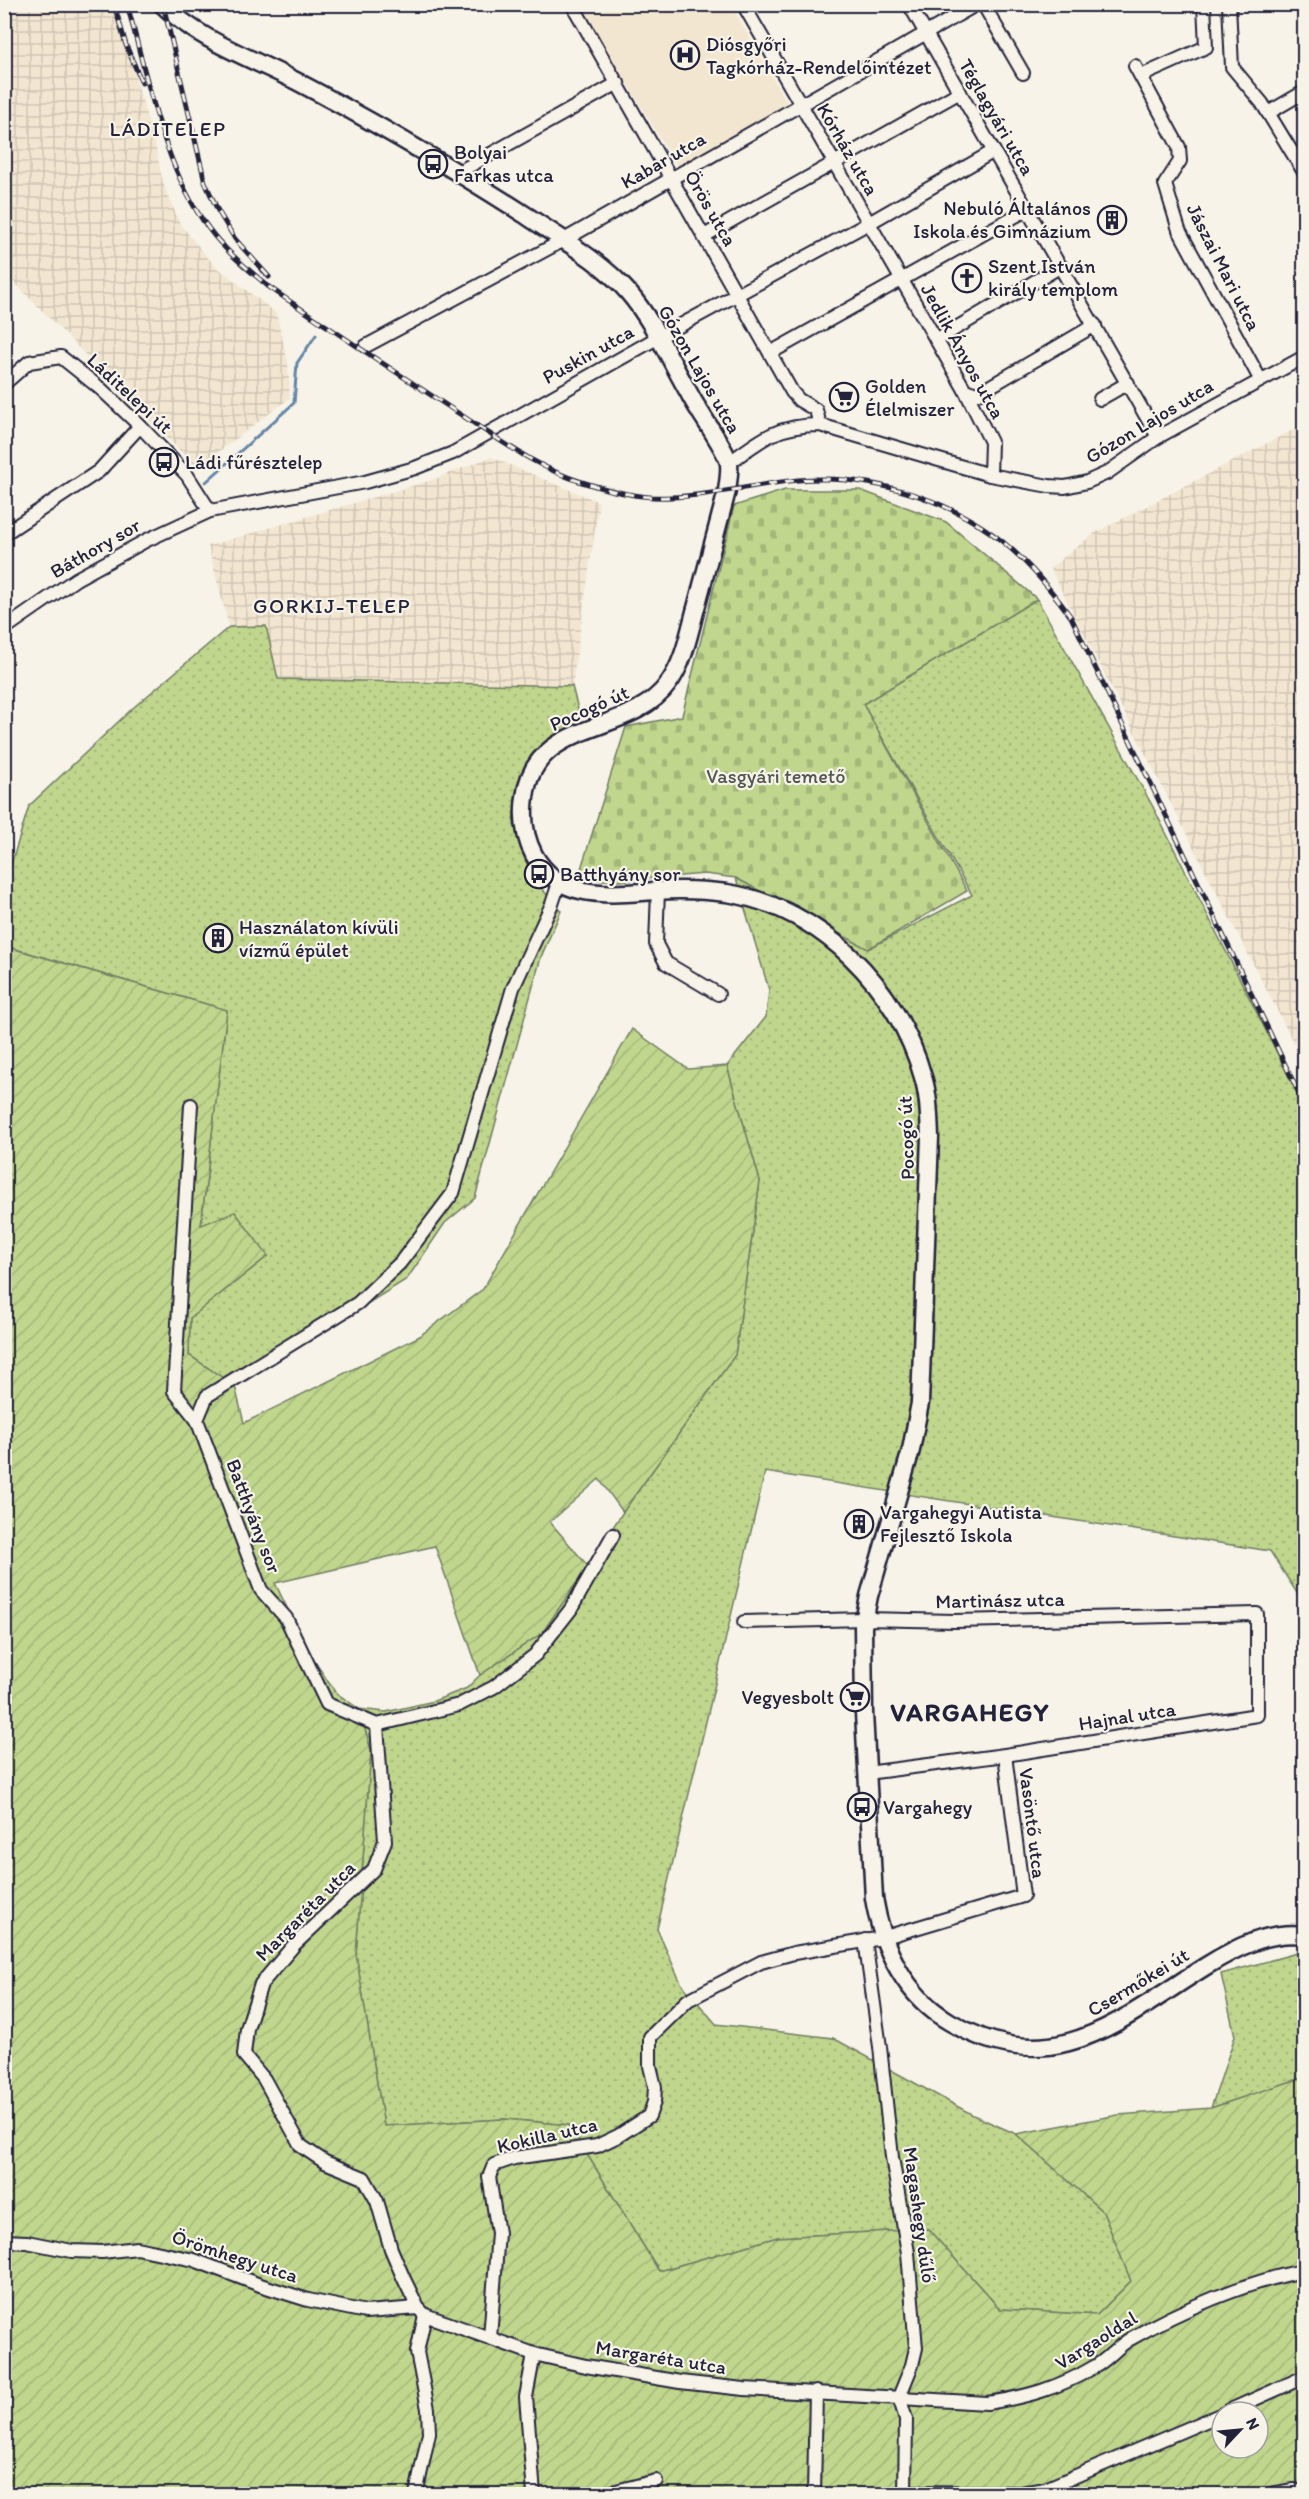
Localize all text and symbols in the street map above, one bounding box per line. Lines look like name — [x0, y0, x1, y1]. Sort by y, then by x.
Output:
place label: Diósgyőri Tagkórház-Rendelőintézet — [706, 32, 932, 79]
hospital icon: Diósgyőri Tagkórház-Rendelőintézet — [669, 39, 701, 71]
street label: Téglagyári utca — [954, 54, 1040, 180]
street label: Kórház utca — [812, 98, 884, 200]
district label: LÁDITELEP — [110, 116, 226, 141]
street label: Kabar utca — [616, 126, 710, 194]
place label: Bolyai Farkas utca — [454, 140, 554, 187]
bus stop icon: Bolyai Farkas utca — [417, 148, 449, 180]
street label: Örös utca — [680, 166, 742, 250]
place label: Nebuló Általános Iskola és Gimnázium — [913, 196, 1091, 243]
street label: Jászai Mari utca — [1182, 199, 1267, 335]
building icon: Nebuló Általános Iskola és Gimnázium — [1096, 204, 1128, 236]
place label: Szent István király templom — [988, 254, 1118, 301]
church icon: Szent István király templom — [951, 262, 983, 294]
street label: Jedlik Ányos utca — [916, 279, 1010, 423]
street label: Gózon Lajos utca — [653, 300, 747, 438]
street label: Puskin utca — [538, 319, 638, 389]
street label: Láditelepi út — [82, 347, 178, 439]
street label: Gózon Lajos utca — [1081, 373, 1217, 469]
place label: Golden Élelmiszer — [865, 374, 954, 421]
supermarket icon: Golden Élelmiszer — [828, 381, 860, 413]
bus stop icon: Ládi fűrésztelep — [148, 446, 180, 478]
place label: Ládi fűrésztelep — [185, 450, 322, 474]
street label: Báthory sor — [46, 513, 144, 583]
district label: GORKIJ-TELEP — [253, 593, 411, 618]
street label: Pocogó út — [546, 680, 632, 736]
park label: Vasgyári temető — [706, 764, 846, 788]
bus stop icon: Batthyány sor — [523, 858, 555, 890]
place label: Batthyány sor — [560, 862, 680, 886]
place label: Használaton kívüli vízmű épület — [239, 915, 399, 962]
building icon: Használaton kívüli vízmű épület — [202, 922, 234, 954]
street label: Pocogó út — [893, 1096, 919, 1180]
street label: Batthyány sor — [221, 1455, 287, 1577]
place label: Vargahegyi Autista Fejlesztő Iskola — [880, 1500, 1043, 1547]
building icon: Vargahegyi Autista Fejlesztő Iskola — [843, 1508, 875, 1540]
street label: Martinász utca — [935, 1587, 1065, 1613]
supermarket icon: Vegyesbolt — [839, 1681, 871, 1713]
place label: Vegyesbolt — [742, 1685, 834, 1709]
district label: VARGAHEGY — [890, 1696, 1050, 1728]
street label: Hajnal utca — [1077, 1696, 1178, 1736]
street label: Vasöntő utca — [1014, 1766, 1052, 1880]
bus stop icon: Vargahegy — [846, 1791, 878, 1823]
place label: Vargahegy — [883, 1795, 973, 1819]
street label: Margaréta utca — [250, 1856, 360, 1966]
street label: Csermőkei út — [1083, 1942, 1193, 2022]
street label: Kokilla utca — [495, 2112, 600, 2158]
street label: Magashegy dűlő — [899, 2145, 941, 2285]
street label: Örömhegy utca — [169, 2224, 302, 2288]
street label: Vargaoldal — [1051, 2305, 1142, 2375]
street label: Margaréta utca — [594, 2335, 728, 2379]
north arrow — [1210, 2400, 1270, 2460]
text: N — [1242, 2415, 1264, 2433]

